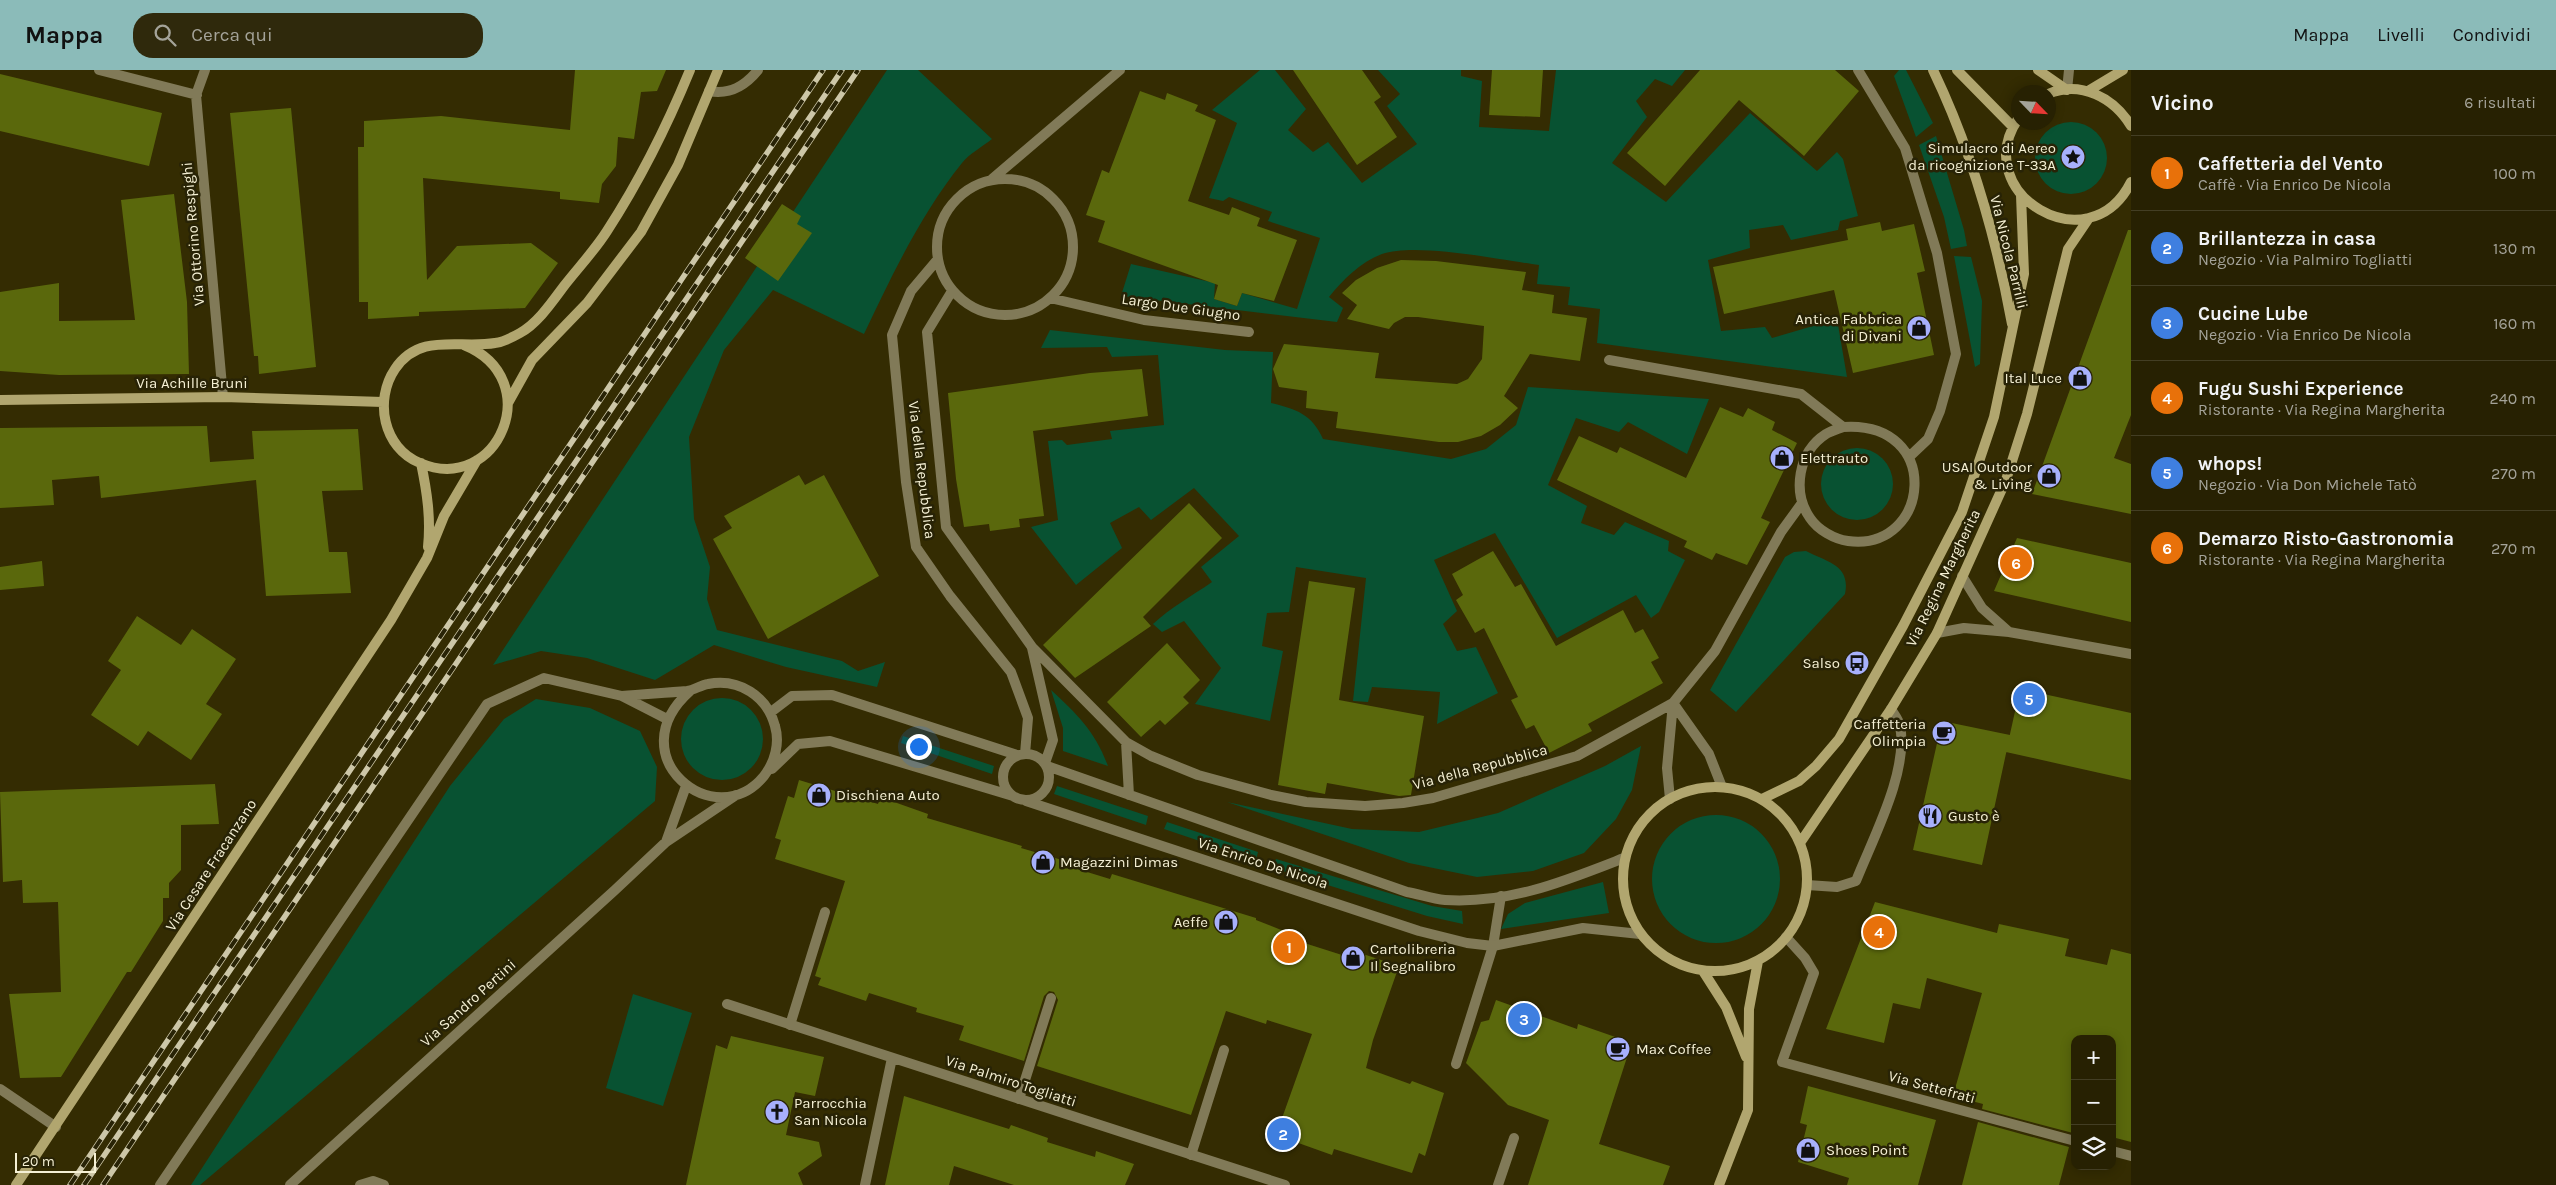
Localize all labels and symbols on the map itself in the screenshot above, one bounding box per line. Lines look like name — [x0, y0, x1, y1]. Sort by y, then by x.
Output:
north arrow — [2011, 85, 2056, 130]
place label: Simulacro di Aereo da ricognizione T-33A — [1908, 139, 2056, 174]
place icon: Simulacro di Aereo da ricognizione T-33A — [2060, 144, 2086, 170]
street label: Via Ottorino Respighi — [178, 161, 208, 307]
street label: Via Nicola Parrilli — [1986, 193, 2032, 311]
street label: Largo Due Giugno — [1120, 290, 1242, 324]
place label: Antica Fabbrica di Divani — [1795, 310, 1902, 345]
shop icon: Antica Fabbrica di Divani — [1906, 315, 1932, 341]
shop icon: Ital Luce — [2067, 365, 2093, 391]
place label: Ital Luce — [2005, 369, 2062, 387]
street label: Via Achille Bruni — [136, 374, 248, 392]
street label: Via della Repubblica — [905, 400, 939, 540]
shop icon: Elettrauto — [1769, 445, 1795, 471]
place label: Elettrauto — [1800, 449, 1868, 467]
place label: USAI Outdoor & Living — [1942, 458, 2033, 493]
shop icon: USAI Outdoor & Living — [2036, 463, 2062, 489]
street label: Via Regina Margherita — [1902, 506, 1984, 650]
pin: 6 — [2000, 544, 2032, 582]
bus stop icon: Salso — [1844, 650, 1870, 676]
place label: Salso — [1802, 654, 1840, 672]
pin: 5 — [2013, 680, 2045, 718]
place label: Caffetteria Olimpia — [1853, 715, 1926, 750]
cafe icon: Caffetteria Olimpia — [1931, 720, 1957, 746]
your location — [906, 734, 932, 760]
street label: Via della Repubblica — [1411, 740, 1549, 794]
shop icon: Dischiena Auto — [806, 782, 832, 808]
place label: Dischiena Auto — [836, 786, 940, 804]
street label: Via Cesare Fracanzano — [162, 796, 260, 934]
restaurant icon: Gusto è — [1917, 803, 1943, 829]
place label: Gusto è — [1948, 807, 2000, 825]
street label: Via Enrico De Nicola — [1196, 833, 1330, 893]
shop icon: Magazzini Dimas — [1030, 849, 1056, 875]
place label: Magazzini Dimas — [1060, 853, 1178, 871]
shop icon: Aeffe — [1213, 909, 1239, 935]
place label: Aeffe — [1174, 913, 1208, 931]
pin: 4 — [1863, 913, 1895, 951]
pin: 1 — [1273, 928, 1305, 966]
place label: Cartolibreria Il Segnalibro — [1370, 940, 1456, 975]
shop icon: Cartolibreria Il Segnalibro — [1340, 945, 1366, 971]
street label: Via Sandro Pertini — [417, 955, 519, 1051]
pin: 3 — [1508, 1000, 1540, 1038]
cafe icon: Max Coffee — [1605, 1036, 1631, 1062]
place label: Max Coffee — [1636, 1040, 1711, 1058]
street label: Via Palmiro Togliatti — [943, 1051, 1079, 1111]
street label: Via Settefrati — [1886, 1067, 1978, 1107]
place label: Parrocchia San Nicola — [794, 1094, 867, 1129]
church icon: Parrocchia San Nicola — [764, 1099, 790, 1125]
pin: 2 — [1267, 1115, 1299, 1153]
shop icon: Shoes Point — [1795, 1137, 1821, 1163]
place label: Shoes Point — [1826, 1141, 1907, 1159]
scale bar — [15, 1150, 96, 1173]

